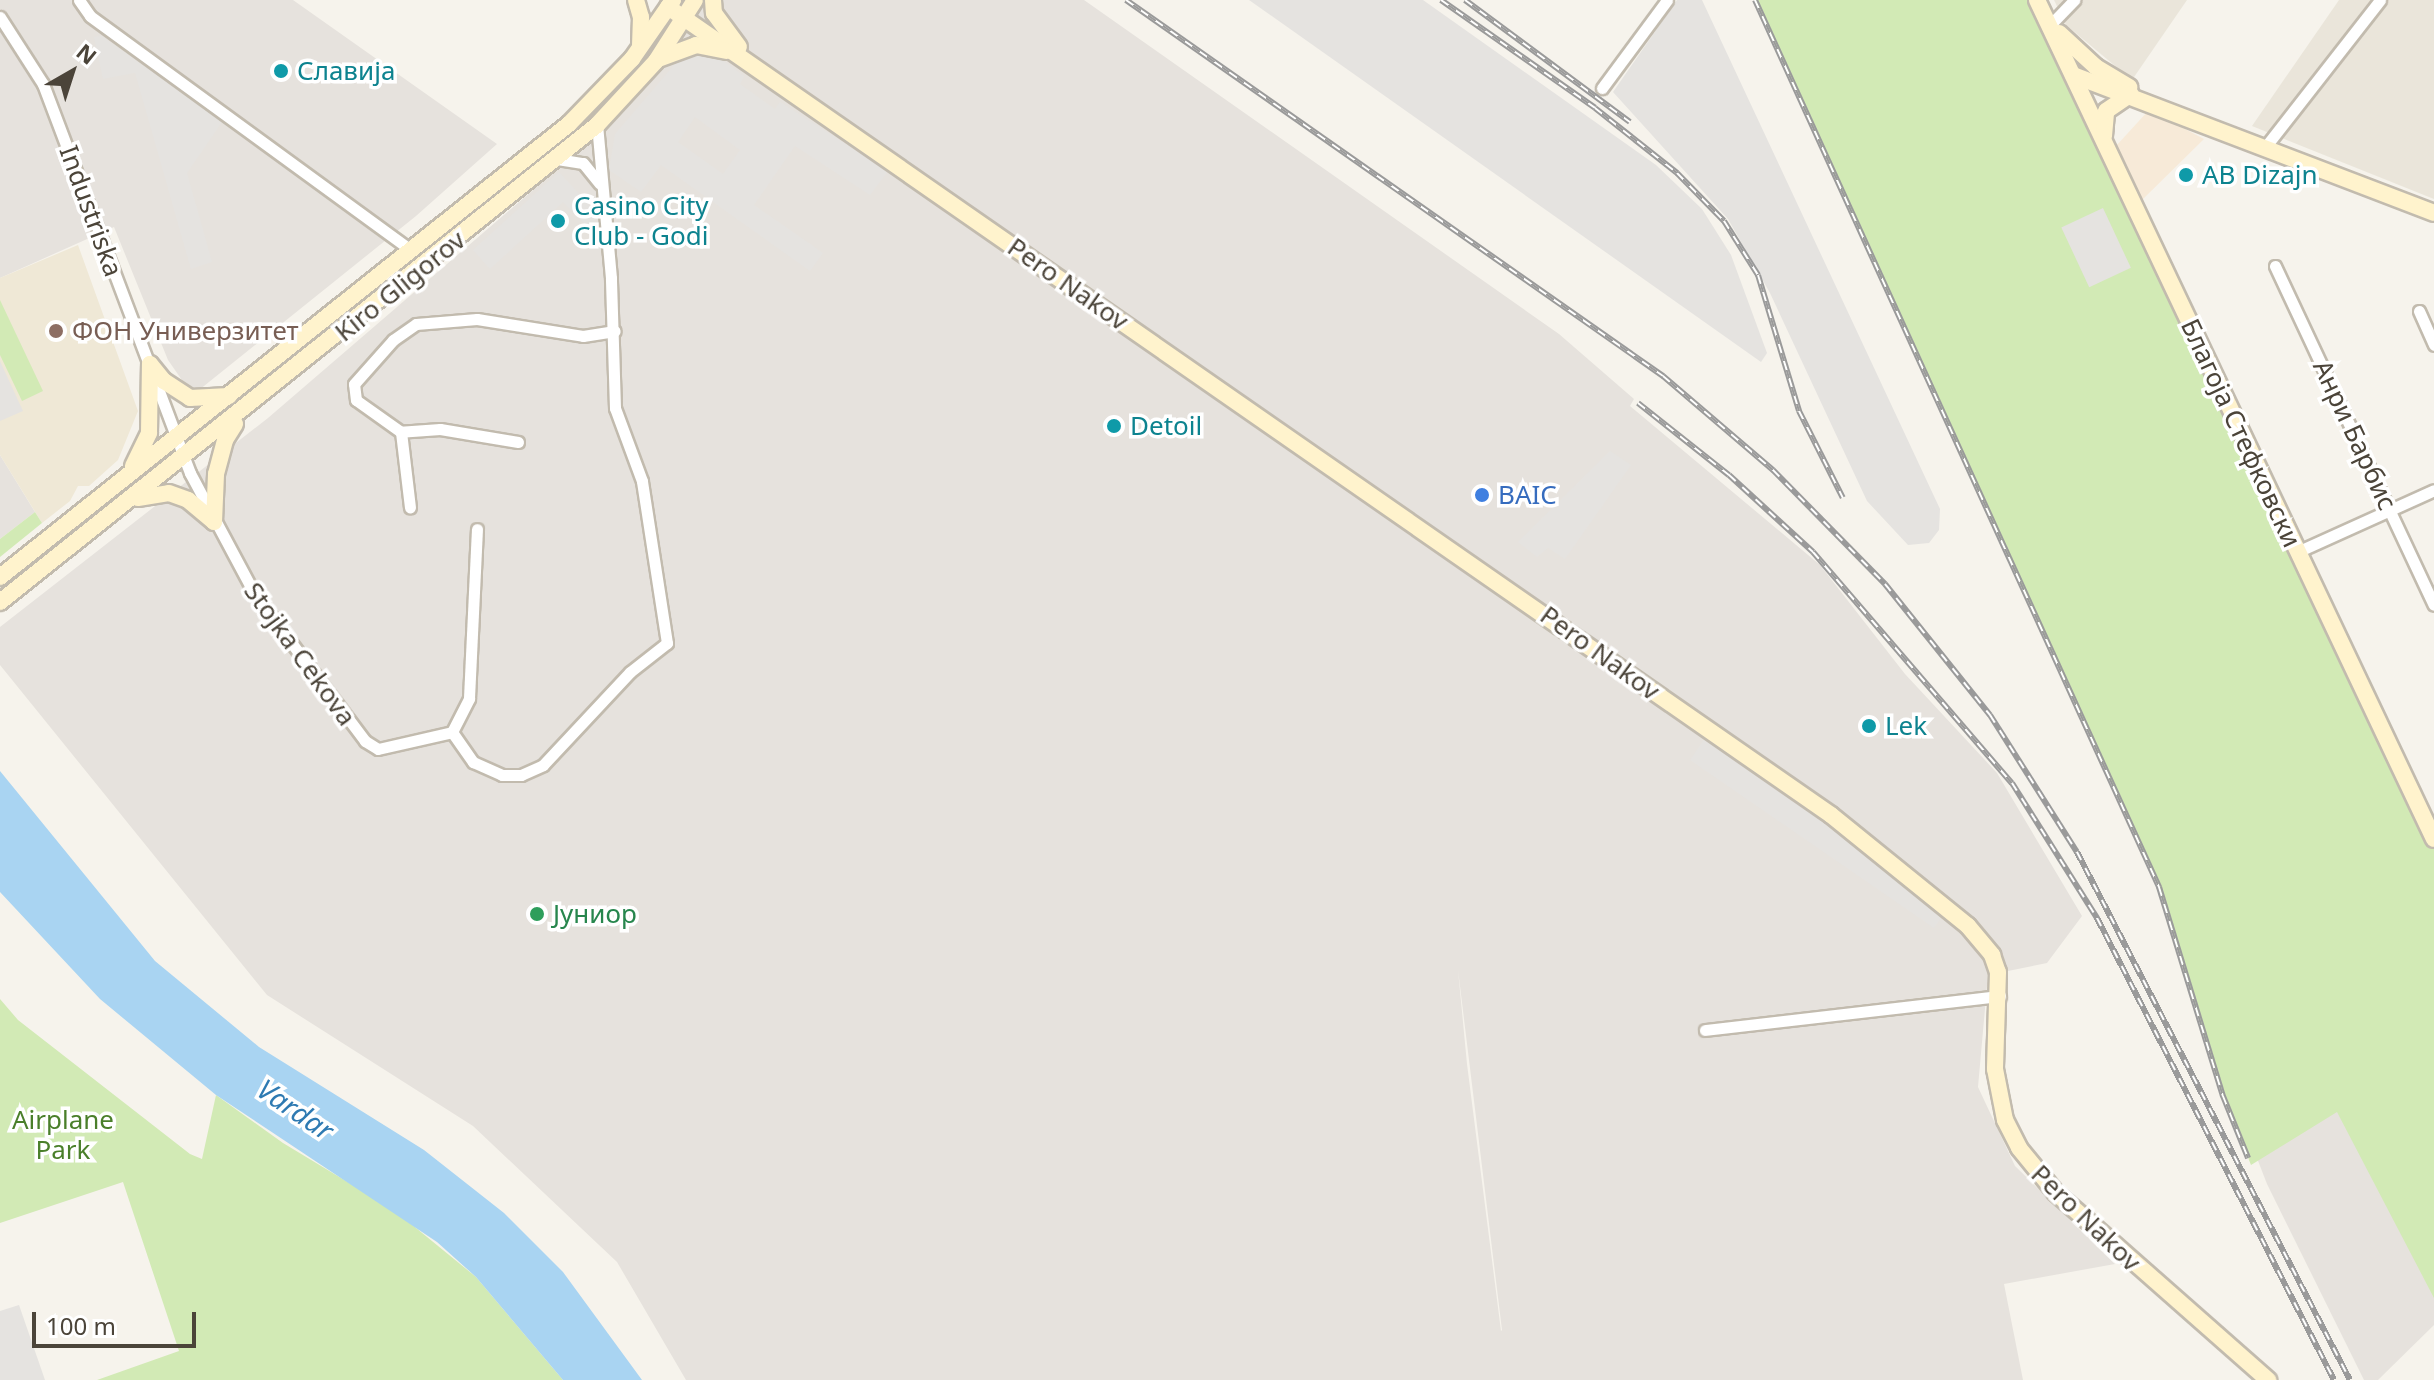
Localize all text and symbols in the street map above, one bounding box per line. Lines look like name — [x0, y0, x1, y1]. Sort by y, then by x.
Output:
north arrow — [32, 32, 112, 112]
text: N — [71, 36, 103, 71]
place label: Славија — [297, 55, 395, 87]
marker: Славија — [272, 62, 290, 80]
street label: Industriska — [53, 141, 129, 281]
place label: AB Dizajn — [2202, 159, 2318, 191]
marker: AB Dizajn — [2177, 166, 2195, 184]
place label: Casino City Club - Godi — [574, 190, 709, 252]
marker: Casino City Club - Godi — [549, 212, 567, 230]
street label: Kiro Gligorov — [329, 224, 471, 348]
street label: Pero Nakov — [1002, 231, 1134, 337]
street label: Благоја Стефковски — [2174, 314, 2308, 552]
place label: ФОН Универзитет — [72, 315, 299, 347]
marker: ФОН Универзитет — [47, 322, 65, 340]
street label: Анри Барбис — [2307, 355, 2403, 515]
place label: Detoil — [1130, 410, 1202, 442]
marker: Detoil — [1105, 417, 1123, 435]
place label: BAIC — [1498, 479, 1557, 511]
marker: BAIC — [1473, 486, 1491, 504]
street label: Stojka Cekova — [238, 576, 362, 732]
street label: Pero Nakov — [1534, 599, 1666, 707]
place label: Lek — [1885, 710, 1927, 742]
marker: Lek — [1860, 717, 1878, 735]
place label: Јуниор — [553, 898, 637, 930]
marker: Јуниор — [528, 905, 546, 923]
water label: Vardar — [252, 1071, 340, 1147]
park label: Airplane Park — [12, 1104, 114, 1166]
street label: Pero Nakov — [2025, 1158, 2147, 1278]
scale bar — [36, 1296, 200, 1346]
text: 100 m — [46, 1309, 116, 1342]

